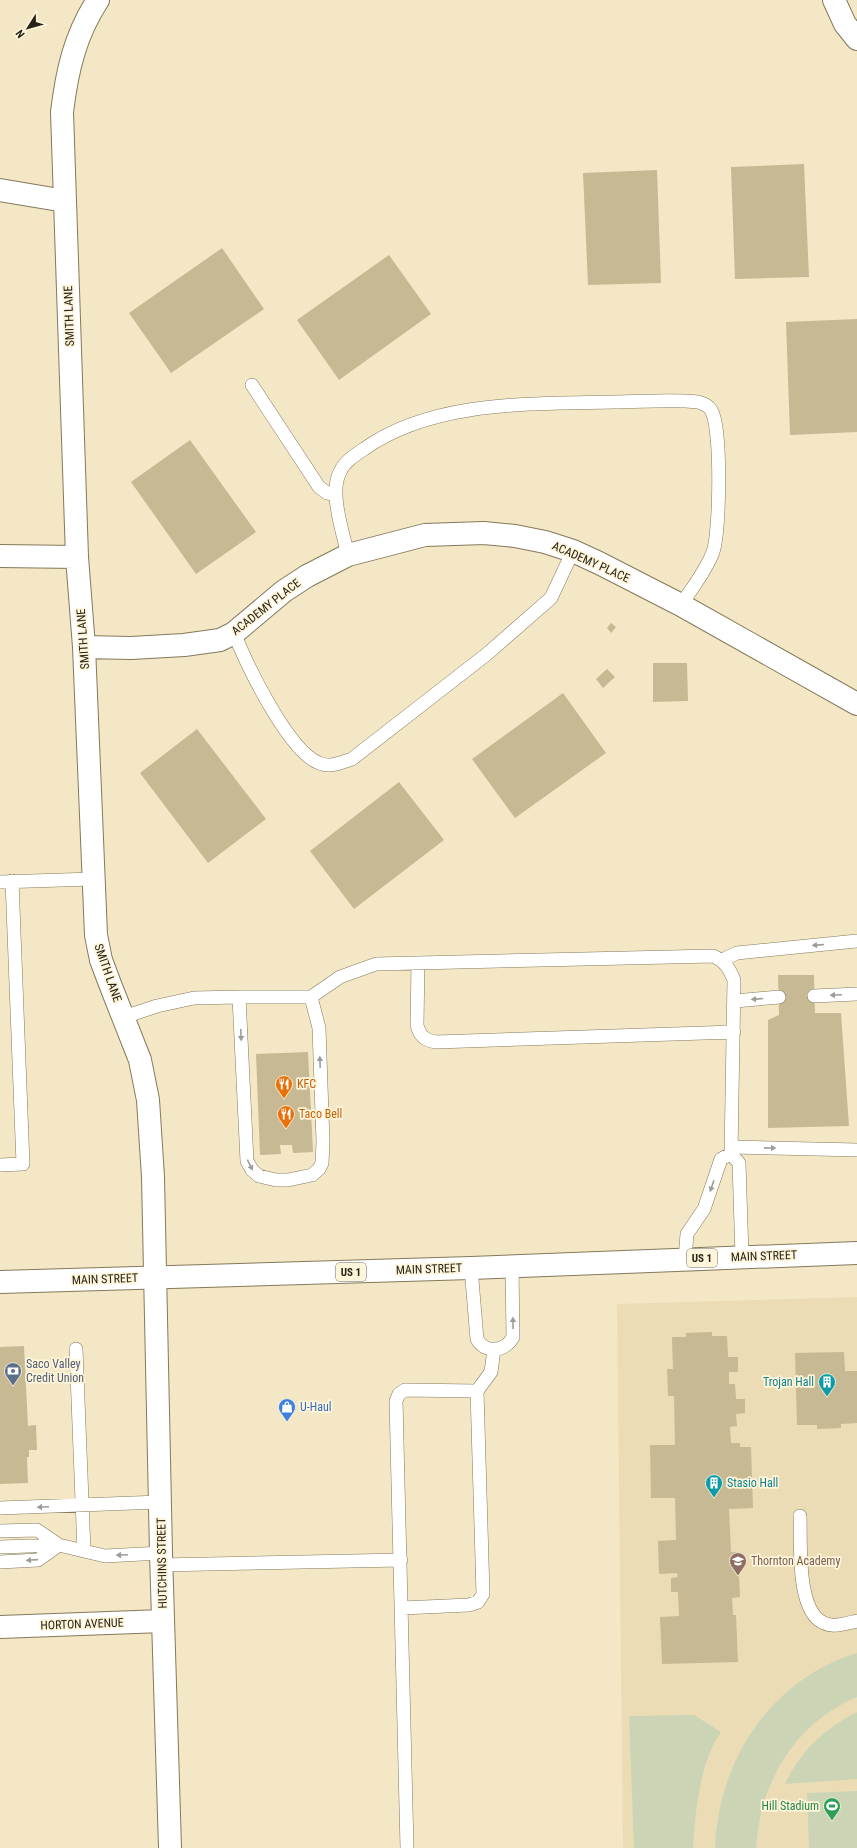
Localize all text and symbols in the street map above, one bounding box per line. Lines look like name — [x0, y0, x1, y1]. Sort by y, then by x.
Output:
north arrow — [8, 8, 48, 48]
text: N — [13, 27, 28, 40]
street label: SMITH LANE — [61, 285, 77, 347]
street label: ACADEMY PLACE — [550, 539, 632, 585]
street label: ACADEMY PLACE — [229, 576, 303, 638]
street label: SMITH LANE — [74, 608, 92, 670]
street label: SMITH LANE — [91, 942, 125, 1004]
one-way arrow — [812, 942, 824, 948]
one-way arrow — [829, 992, 842, 998]
one-way arrow — [751, 996, 763, 1003]
one-way arrow — [237, 1029, 244, 1041]
one-way arrow — [317, 1056, 324, 1068]
restaurant icon: KFC — [274, 1074, 294, 1099]
place label: KFC — [297, 1077, 316, 1091]
restaurant icon: Taco Bell — [276, 1104, 296, 1129]
place label: Taco Bell — [299, 1107, 342, 1121]
one-way arrow — [764, 1144, 776, 1151]
one-way arrow — [247, 1159, 253, 1170]
one-way arrow — [709, 1180, 715, 1192]
street label: MAIN STREET — [731, 1248, 797, 1264]
road number: US 1 — [687, 1249, 717, 1267]
street label: MAIN STREET — [396, 1261, 462, 1277]
road number: US 1 — [336, 1263, 366, 1281]
street label: MAIN STREET — [72, 1271, 138, 1287]
one-way arrow — [510, 1316, 516, 1329]
place label: Saco Valley Credit Union — [26, 1357, 84, 1385]
bank icon: Saco Valley Credit Union — [3, 1361, 23, 1386]
building icon: Trojan Hall — [817, 1372, 837, 1397]
place label: Trojan Hall — [763, 1375, 814, 1389]
shop icon: U-Haul — [277, 1397, 297, 1422]
place label: U-Haul — [300, 1400, 331, 1414]
building icon: Stasio Hall — [704, 1473, 724, 1498]
place label: Stasio Hall — [727, 1476, 778, 1490]
one-way arrow — [36, 1504, 49, 1510]
street label: HUTCHINS STREET — [154, 1517, 170, 1609]
school or university icon: Thornton Academy — [728, 1551, 748, 1576]
one-way arrow — [115, 1552, 128, 1558]
place label: Thornton Academy — [751, 1554, 840, 1568]
one-way arrow — [26, 1557, 38, 1564]
street label: HORTON AVENUE — [40, 1616, 124, 1632]
sports icon: Hill Stadium — [822, 1796, 842, 1821]
place label: Hill Stadium — [761, 1799, 819, 1813]

